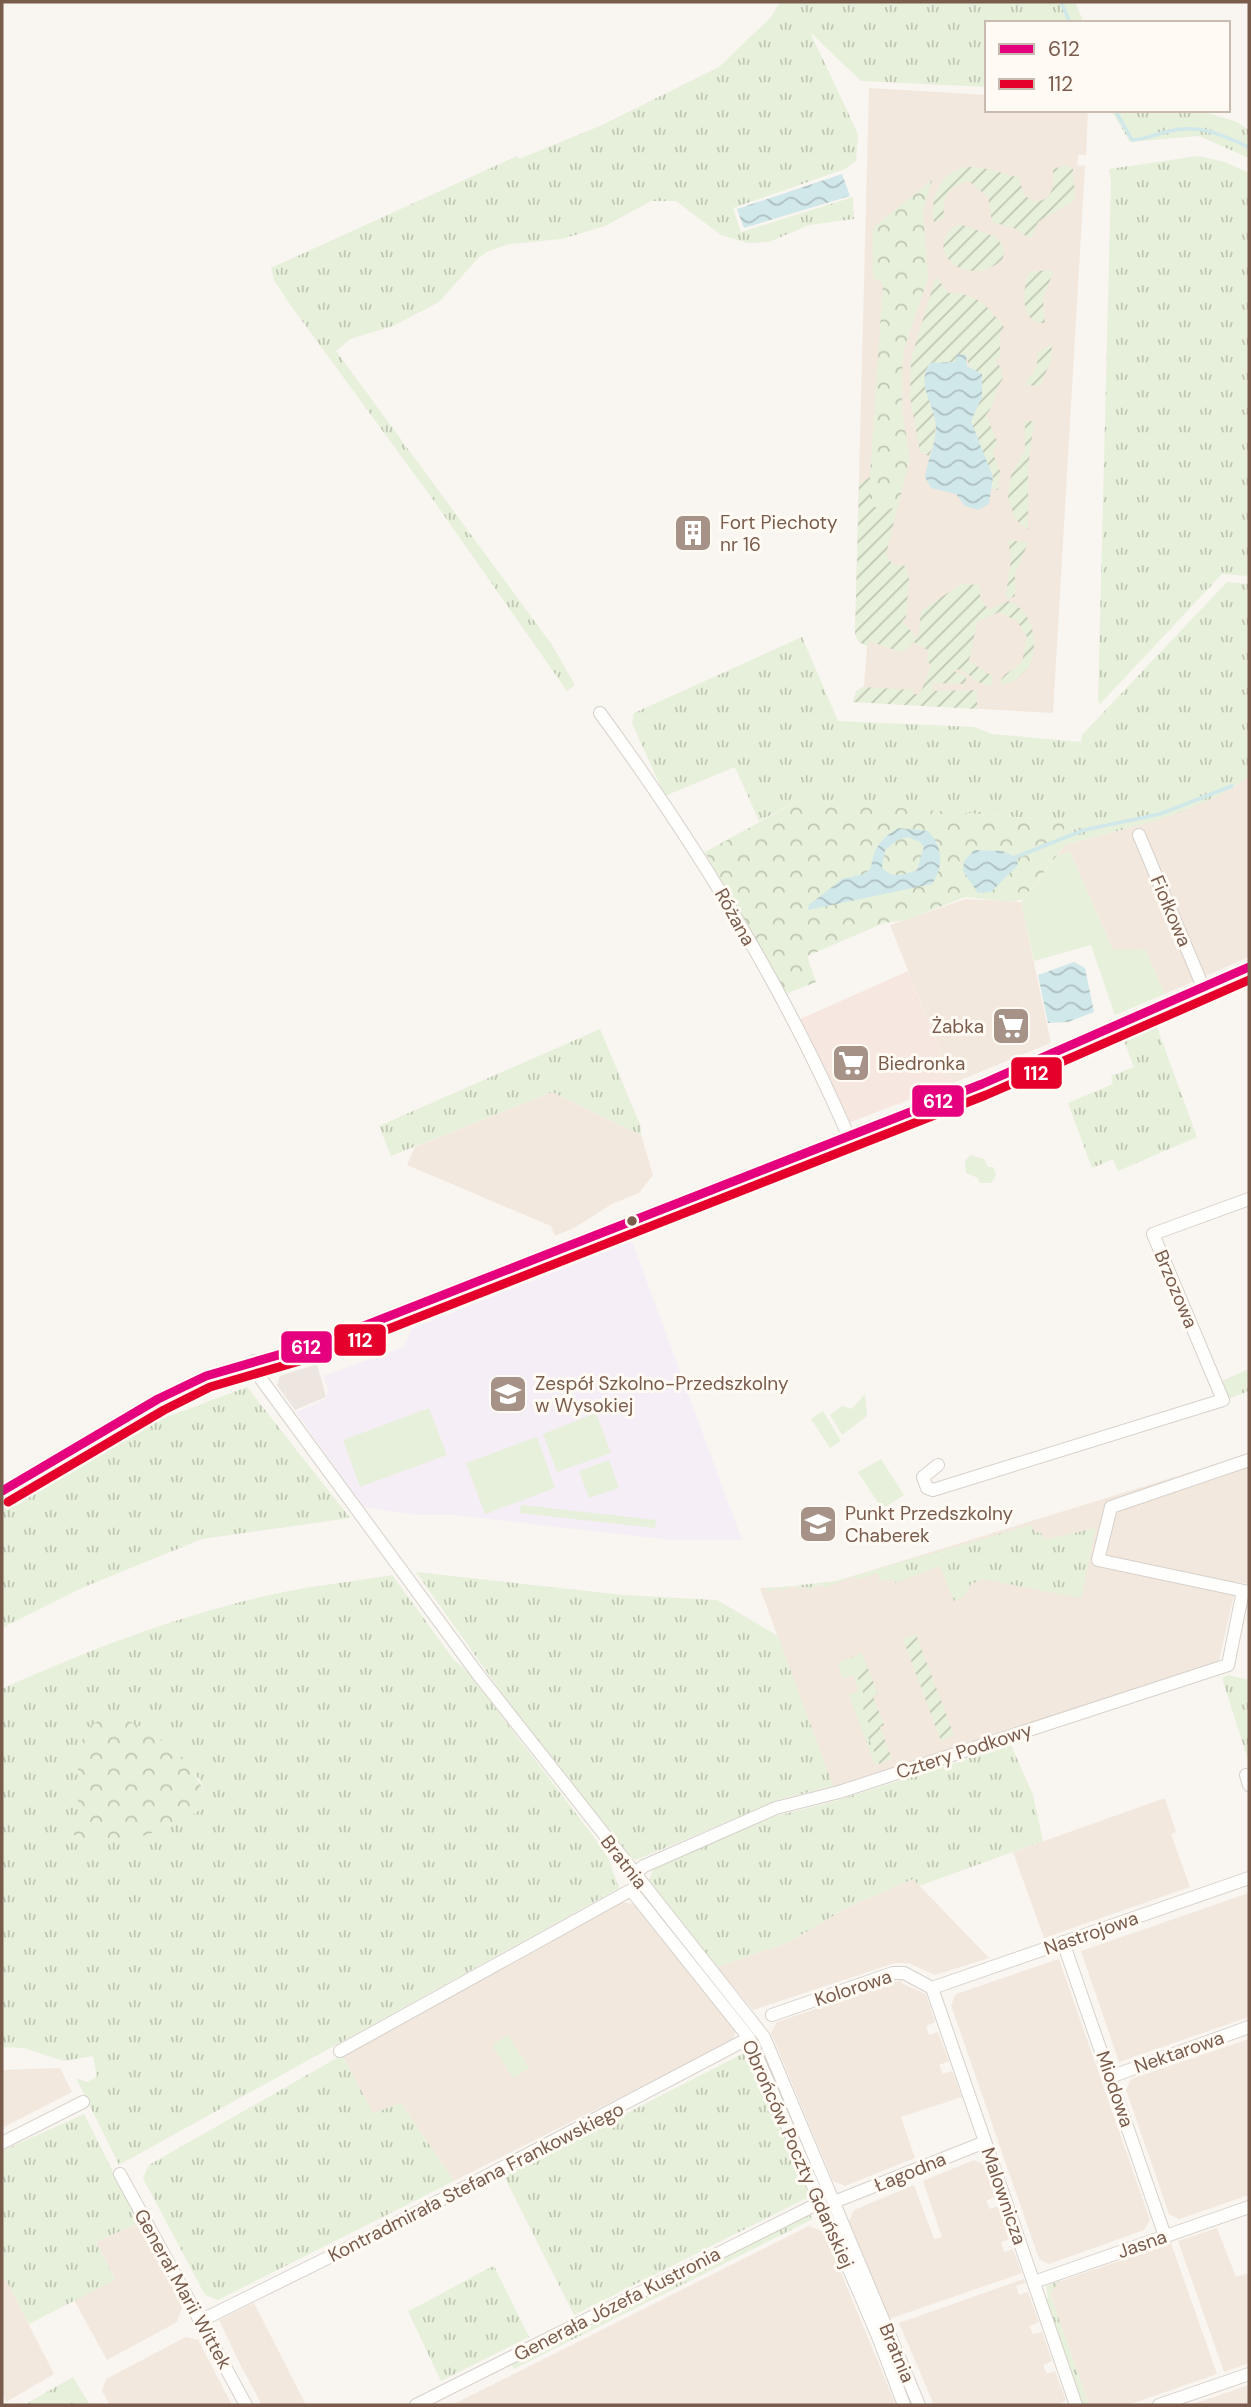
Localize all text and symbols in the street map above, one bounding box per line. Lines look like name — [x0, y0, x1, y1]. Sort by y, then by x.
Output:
legend — [985, 21, 1230, 112]
text: 612 — [1048, 35, 1080, 63]
text: 112 — [1048, 70, 1073, 98]
place label: Fort Piechoty nr 16 — [720, 510, 838, 557]
building icon: Fort Piechoty nr 16 — [672, 512, 714, 554]
street label: Fiołkowa — [1145, 872, 1197, 950]
street label: Różana — [709, 884, 761, 950]
supermarket icon: Żabka — [990, 1005, 1032, 1047]
place label: Żabka — [932, 1014, 984, 1039]
supermarket icon: Biedronka — [830, 1042, 872, 1084]
place label: Biedronka — [878, 1051, 965, 1076]
line badge: 112 — [1010, 1056, 1063, 1090]
text: 112 — [1024, 1061, 1048, 1086]
line badge: 612 — [911, 1084, 965, 1118]
text: 612 — [923, 1089, 953, 1114]
unlabelled marker — [625, 1214, 639, 1228]
street label: Brzozowa — [1148, 1246, 1204, 1332]
line badge: 112 — [333, 1323, 387, 1357]
text: 112 — [348, 1328, 372, 1353]
line badge: 612 — [280, 1330, 333, 1364]
text: 612 — [291, 1335, 321, 1360]
place label: Zespół Szkolno-Przedszkolny w Wysokiej — [535, 1371, 789, 1418]
school or university icon: Zespół Szkolno-Przedszkolny w Wysokiej — [487, 1373, 529, 1415]
place label: Punkt Przedszkolny Chaberek — [845, 1501, 1014, 1548]
school or university icon: Punkt Przedszkolny Chaberek — [797, 1503, 839, 1545]
street label: Cztery Podkowy — [893, 1717, 1036, 1785]
street label: Bratnia — [595, 1830, 653, 1894]
street label: Nastrojowa — [1041, 1905, 1141, 1961]
street label: Kolorowa — [811, 1964, 895, 2012]
street label: Nektarowa — [1131, 2025, 1227, 2079]
street label: Obrońców Poczty Gdańskiej — [736, 2036, 860, 2272]
street label: Miodowa — [1090, 2048, 1140, 2130]
street label: Kontradmirała Stefana Frankowskiego — [324, 2096, 628, 2268]
street label: Malownicza — [976, 2144, 1032, 2248]
street label: Łagodna — [870, 2146, 950, 2198]
street label: Generał Marii Wittek — [129, 2204, 238, 2374]
street label: Jasna — [1114, 2224, 1170, 2264]
street label: Generała Józefa Kustronia — [510, 2241, 724, 2367]
street label: Bratnia — [873, 2320, 921, 2386]

